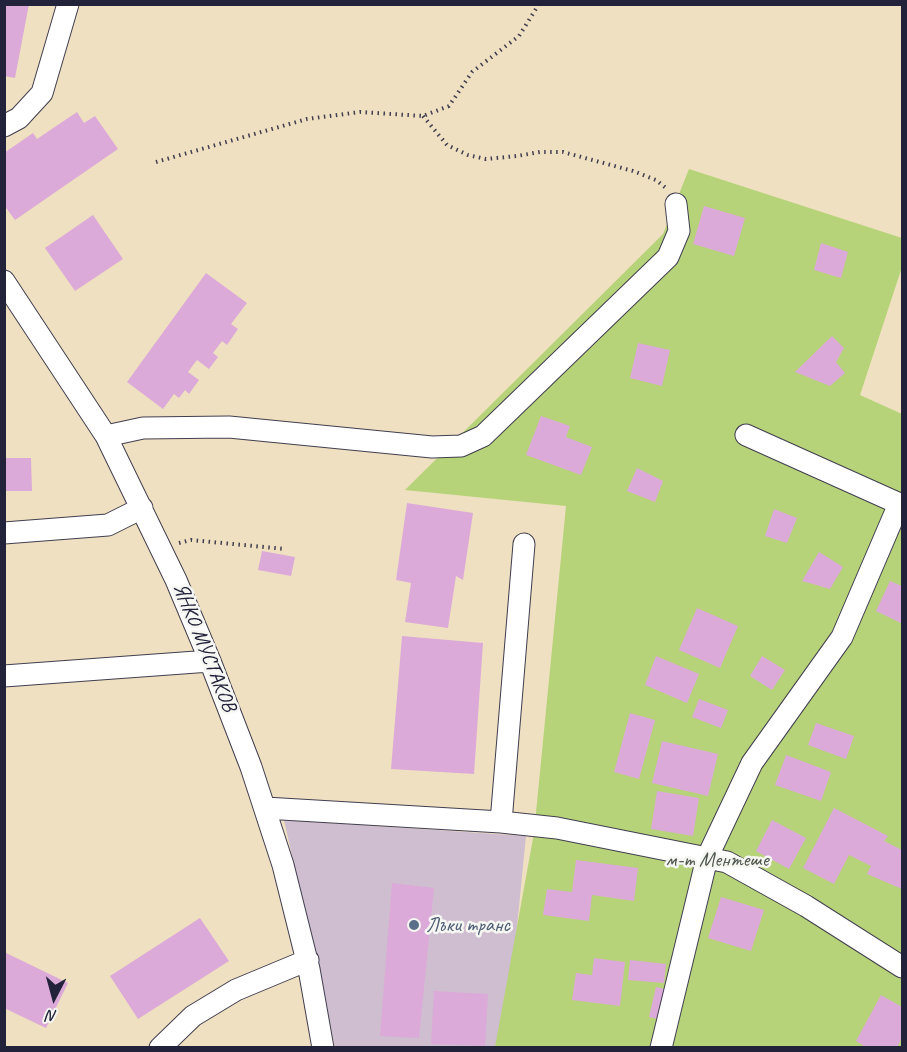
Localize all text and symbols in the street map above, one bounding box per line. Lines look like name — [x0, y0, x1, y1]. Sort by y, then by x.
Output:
street label: ЯНКО МУСТАКОВ — [167, 579, 241, 715]
park label: м-т Ментeше — [665, 847, 769, 873]
place label: Лъки транс — [426, 912, 510, 938]
marker: Лъки транс — [407, 918, 421, 932]
north arrow — [24, 968, 84, 1028]
text: N — [46, 1005, 58, 1026]

